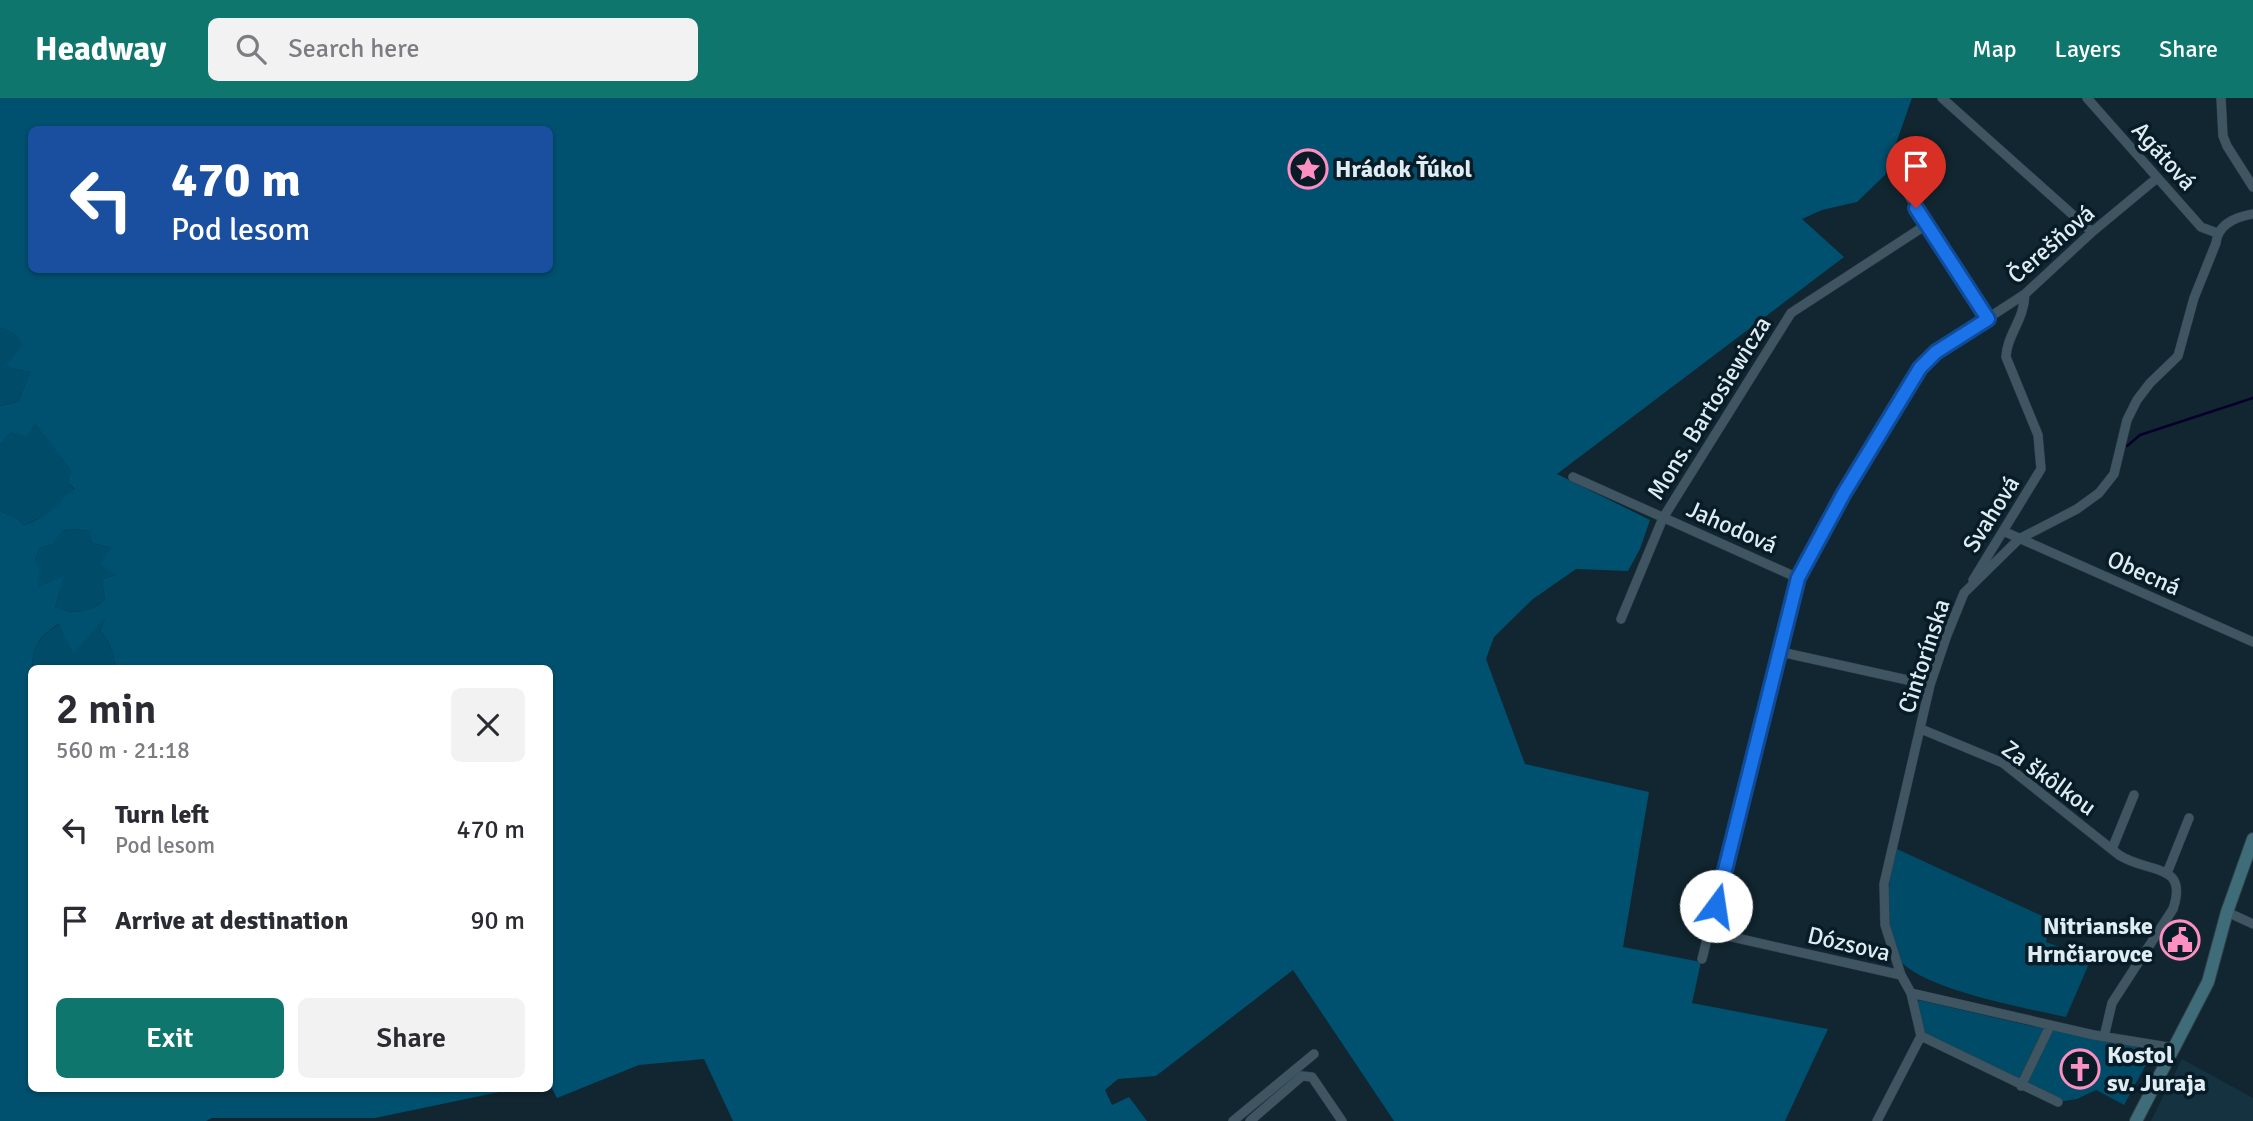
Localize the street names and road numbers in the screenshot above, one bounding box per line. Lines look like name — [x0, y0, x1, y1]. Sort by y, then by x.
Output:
street label: Agátová — [2125, 115, 2203, 197]
street label: Čerešňová — [2001, 198, 2101, 290]
street label: Mons. Bartosiewicza — [1640, 311, 1778, 505]
street label: Svahová — [1956, 470, 2026, 558]
street label: Jahodová — [1682, 494, 1782, 560]
street label: Obecná — [2103, 544, 2185, 602]
street label: Cintorínska — [1891, 595, 1957, 717]
street label: Za škôlkou — [1996, 734, 2102, 822]
street label: Dózsova — [1805, 920, 1893, 968]

